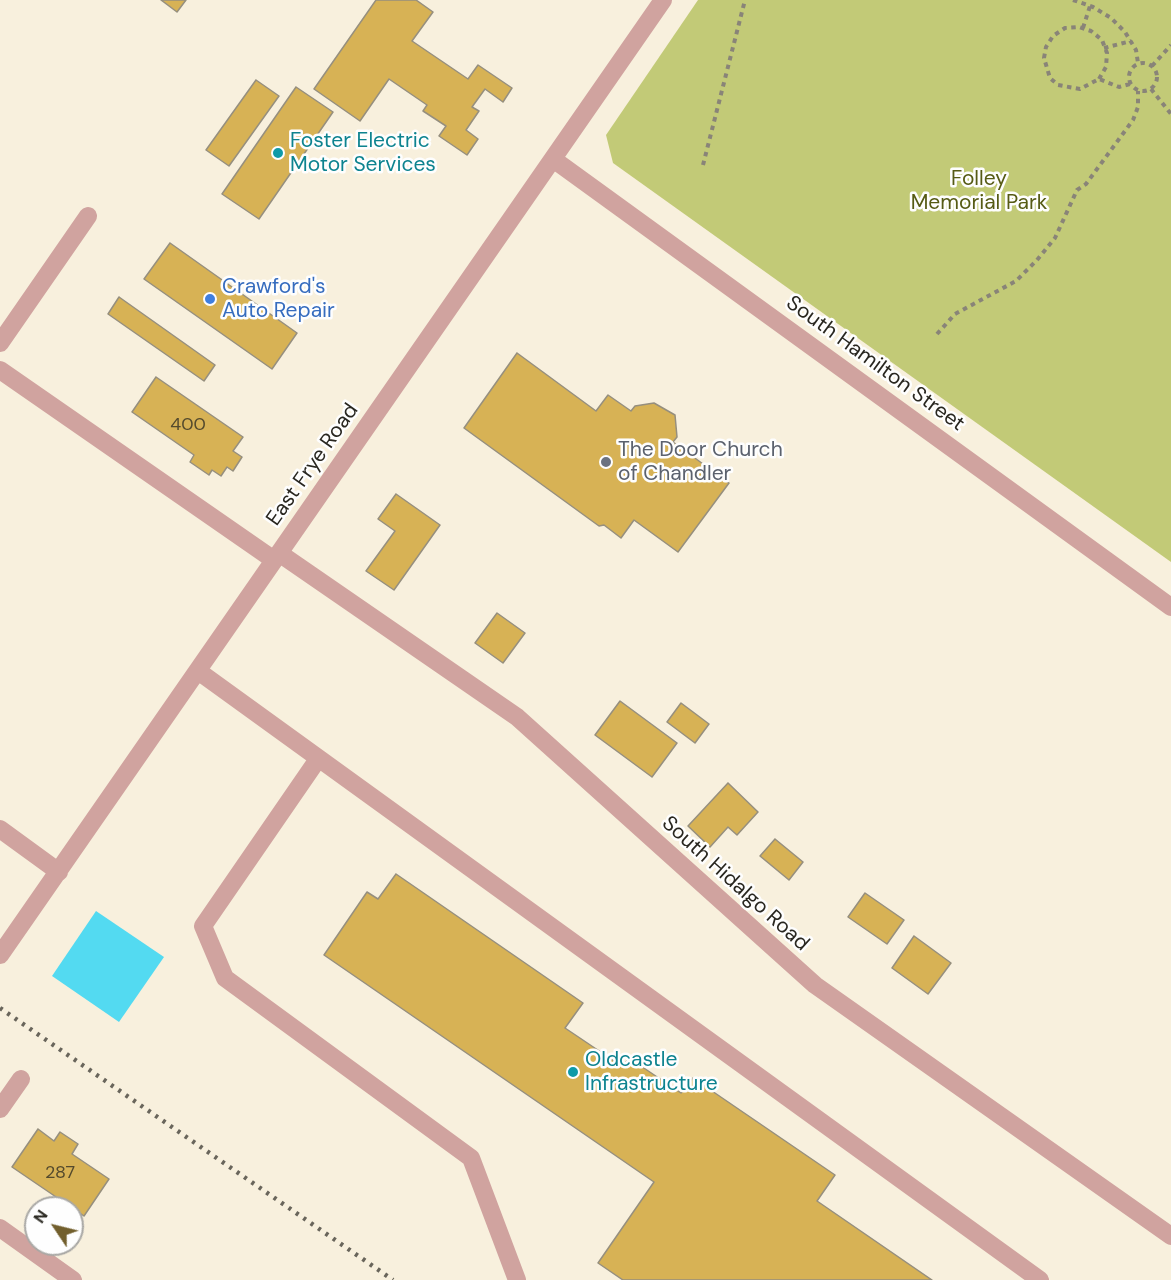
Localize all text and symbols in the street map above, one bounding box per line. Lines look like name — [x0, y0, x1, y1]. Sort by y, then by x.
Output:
place label: Foster Electric Motor Services — [290, 128, 436, 178]
marker: Foster Electric Motor Services — [271, 146, 285, 160]
park label: Folley Memorial Park — [911, 166, 1047, 216]
place label: Crawford's Auto Repair — [222, 274, 335, 324]
street label: South Hamilton Street — [781, 291, 969, 437]
marker: Crawford's Auto Repair — [203, 292, 217, 306]
street label: East Frye Road — [262, 399, 364, 531]
house number: 400 — [170, 414, 206, 436]
place label: The Door Church of Chandler — [618, 437, 783, 487]
marker: The Door Church of Chandler — [599, 455, 613, 469]
street label: South Hidalgo Road — [656, 811, 814, 957]
place label: Oldcastle Infrastructure — [585, 1047, 718, 1097]
marker: Oldcastle Infrastructure — [566, 1065, 580, 1079]
house number: 287 — [45, 1162, 75, 1184]
north arrow — [24, 1196, 84, 1256]
text: N — [29, 1206, 52, 1227]

